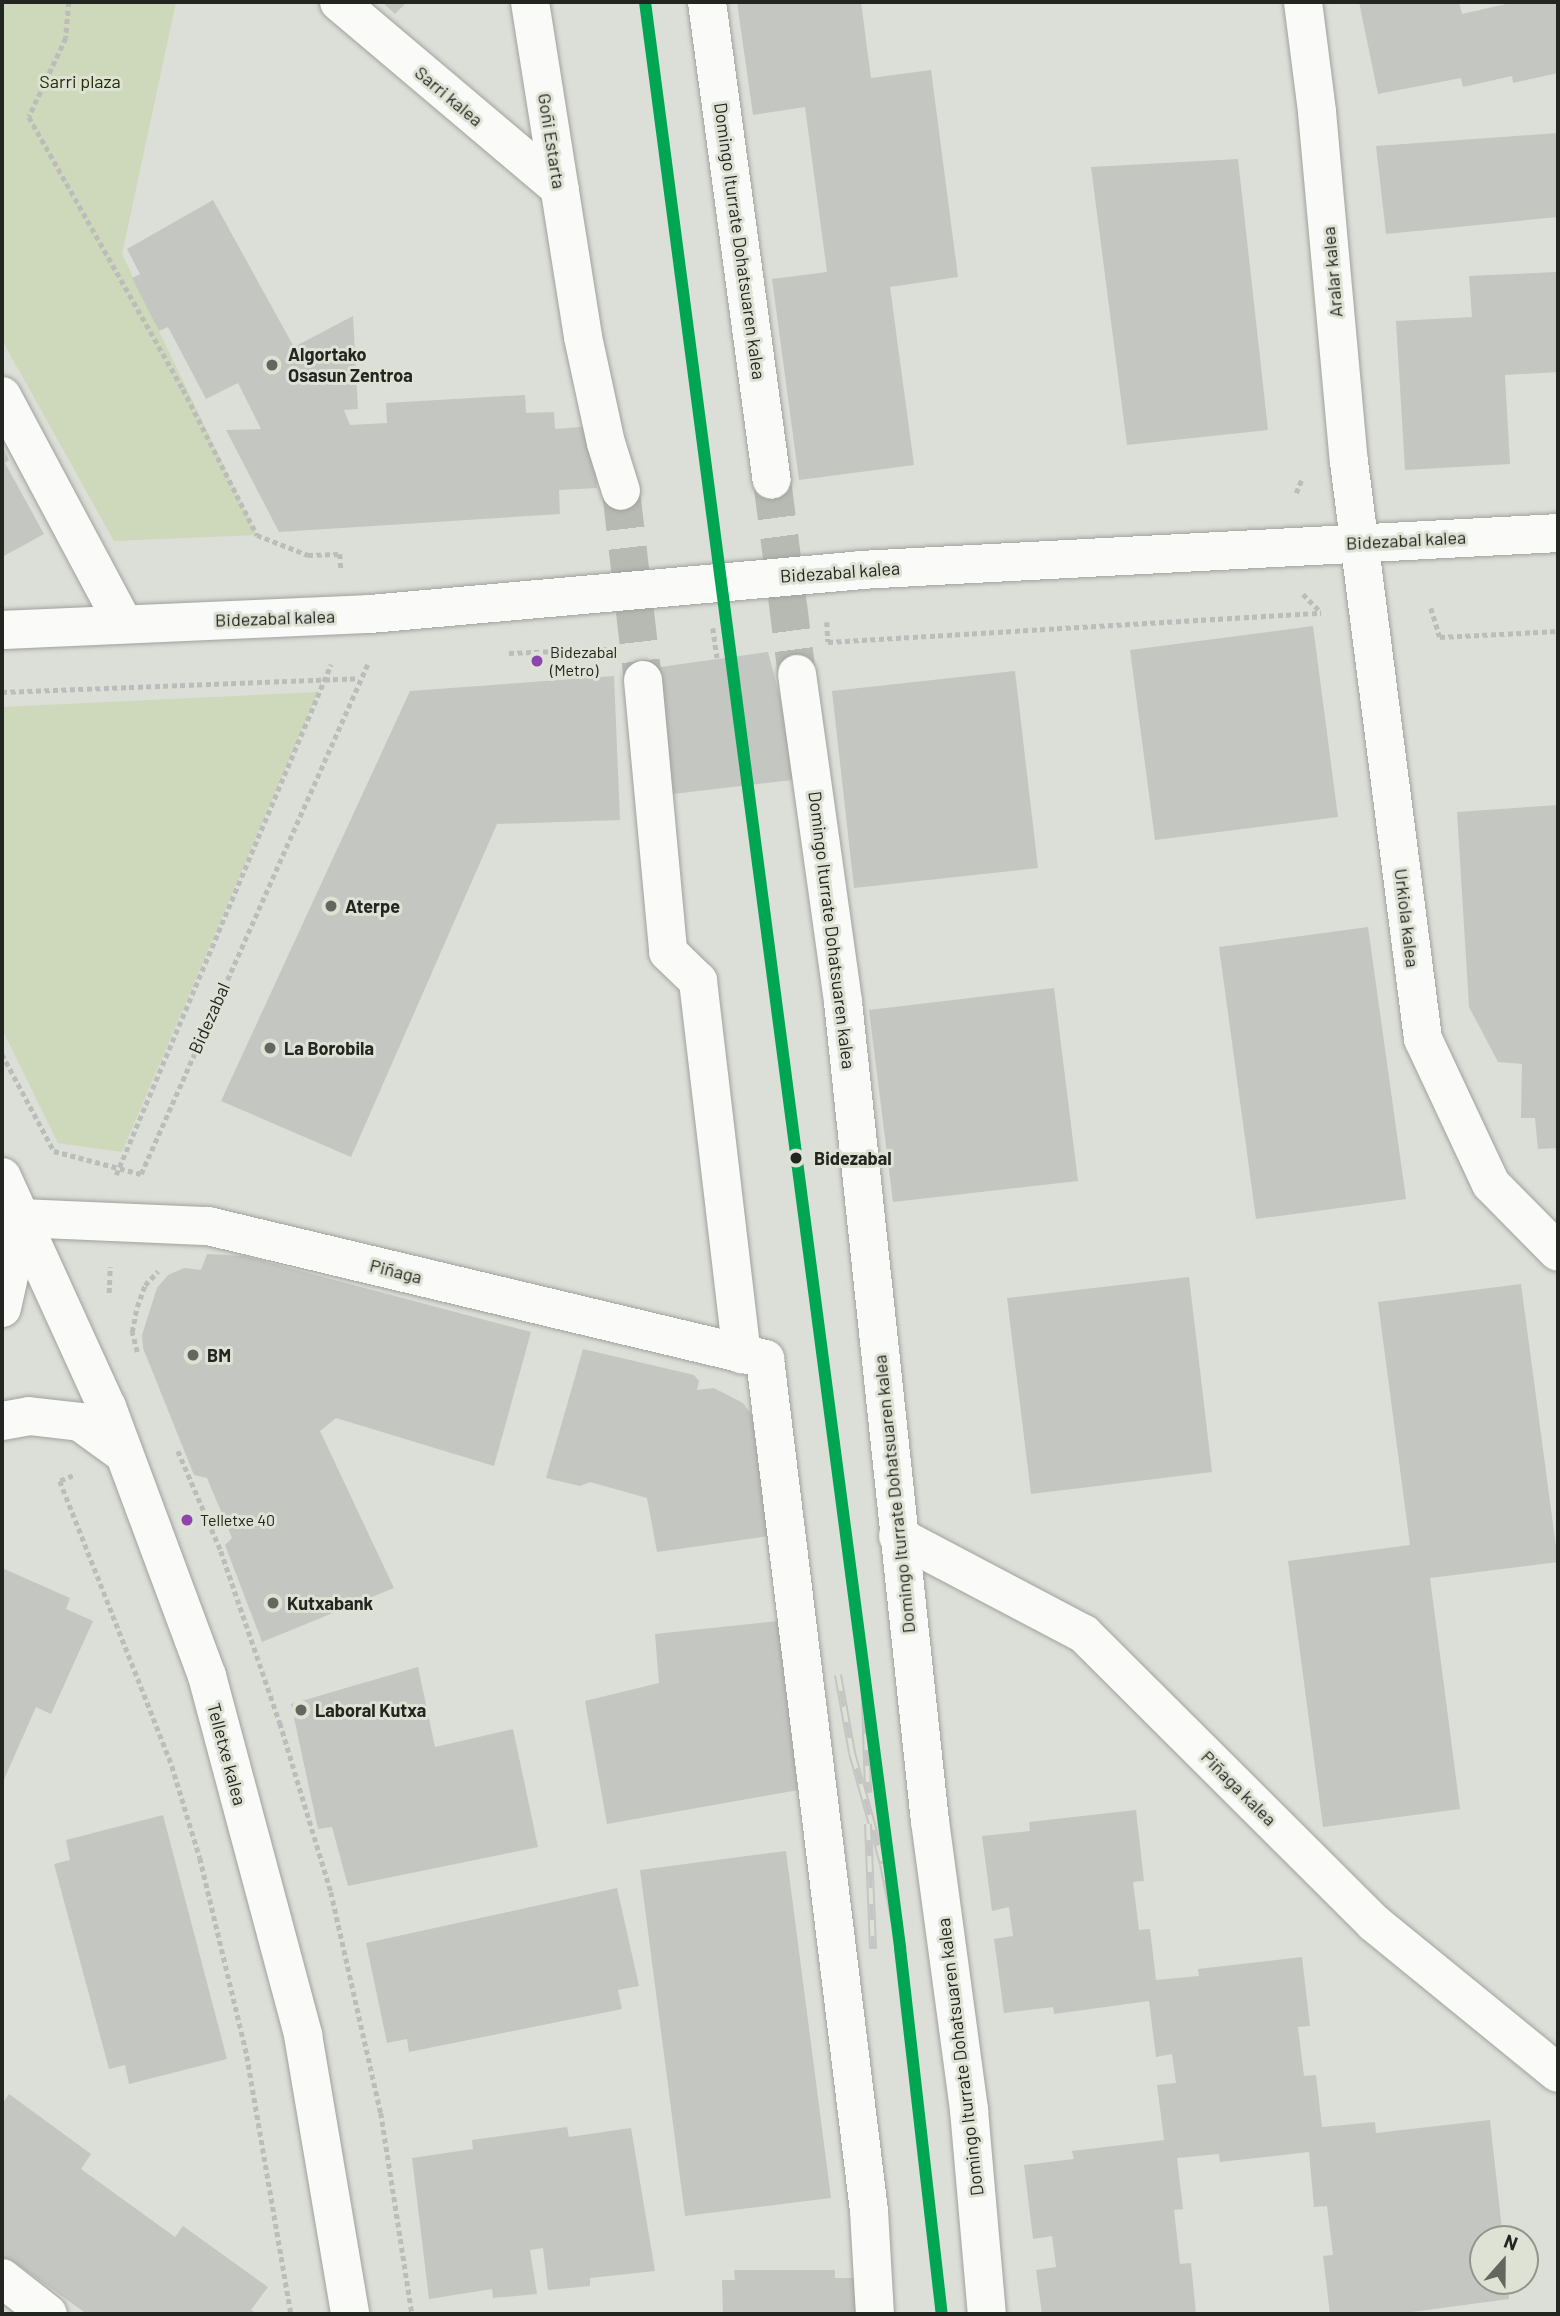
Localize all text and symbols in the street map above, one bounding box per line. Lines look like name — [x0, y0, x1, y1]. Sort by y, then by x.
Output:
street label: Sarri kalea — [411, 61, 487, 131]
park label: Sarri plaza — [39, 70, 121, 92]
street label: Goñi Estarta — [534, 92, 570, 190]
street label: Domingo Iturrate Dohatsuaren kalea — [710, 101, 770, 381]
street label: Aralar kalea — [1317, 226, 1347, 318]
place label: Algortako Osasun Zentroa — [288, 344, 413, 386]
marker: Algortako Osasun Zentroa — [262, 355, 282, 375]
street label: Bidezabal kalea — [1345, 526, 1467, 554]
street label: Bidezabal kalea — [779, 557, 901, 587]
street label: Bidezabal kalea — [215, 605, 335, 631]
place label: Bidezabal (Metro) — [550, 642, 617, 680]
marker: Bidezabal (Metro) — [530, 654, 544, 668]
street label: Domingo Iturrate Dohatsuaren kalea — [804, 790, 860, 1070]
street label: Urkiola kalea — [1390, 867, 1424, 969]
place label: Aterpe — [345, 895, 400, 917]
marker: Aterpe — [323, 898, 339, 914]
street label: Bidezabal — [184, 979, 234, 1057]
place label: La Borobila — [284, 1037, 374, 1059]
marker: La Borobila — [262, 1040, 278, 1056]
marker: Bidezabal — [784, 1146, 808, 1170]
place label: Bidezabal — [814, 1147, 892, 1169]
street label: Piñaga — [368, 1254, 424, 1288]
place label: BM — [207, 1344, 231, 1366]
marker: BM — [185, 1347, 201, 1363]
street label: Domingo Iturrate Dohatsuaren kalea — [869, 1354, 919, 1634]
place label: Telletxe 40 — [200, 1510, 275, 1530]
marker: Telletxe 40 — [180, 1513, 194, 1527]
place label: Kutxabank — [287, 1592, 373, 1614]
marker: Kutxabank — [265, 1595, 281, 1611]
place label: Laboral Kutxa — [315, 1699, 426, 1721]
street label: Telletxe kalea — [203, 1700, 251, 1808]
marker: Laboral Kutxa — [293, 1702, 309, 1718]
street label: Piñaga kalea — [1197, 1746, 1281, 1830]
street label: Domingo Iturrate Dohatsuaren kalea — [932, 1917, 988, 2197]
north arrow — [1469, 2225, 1539, 2295]
text: N — [1501, 2229, 1521, 2255]

